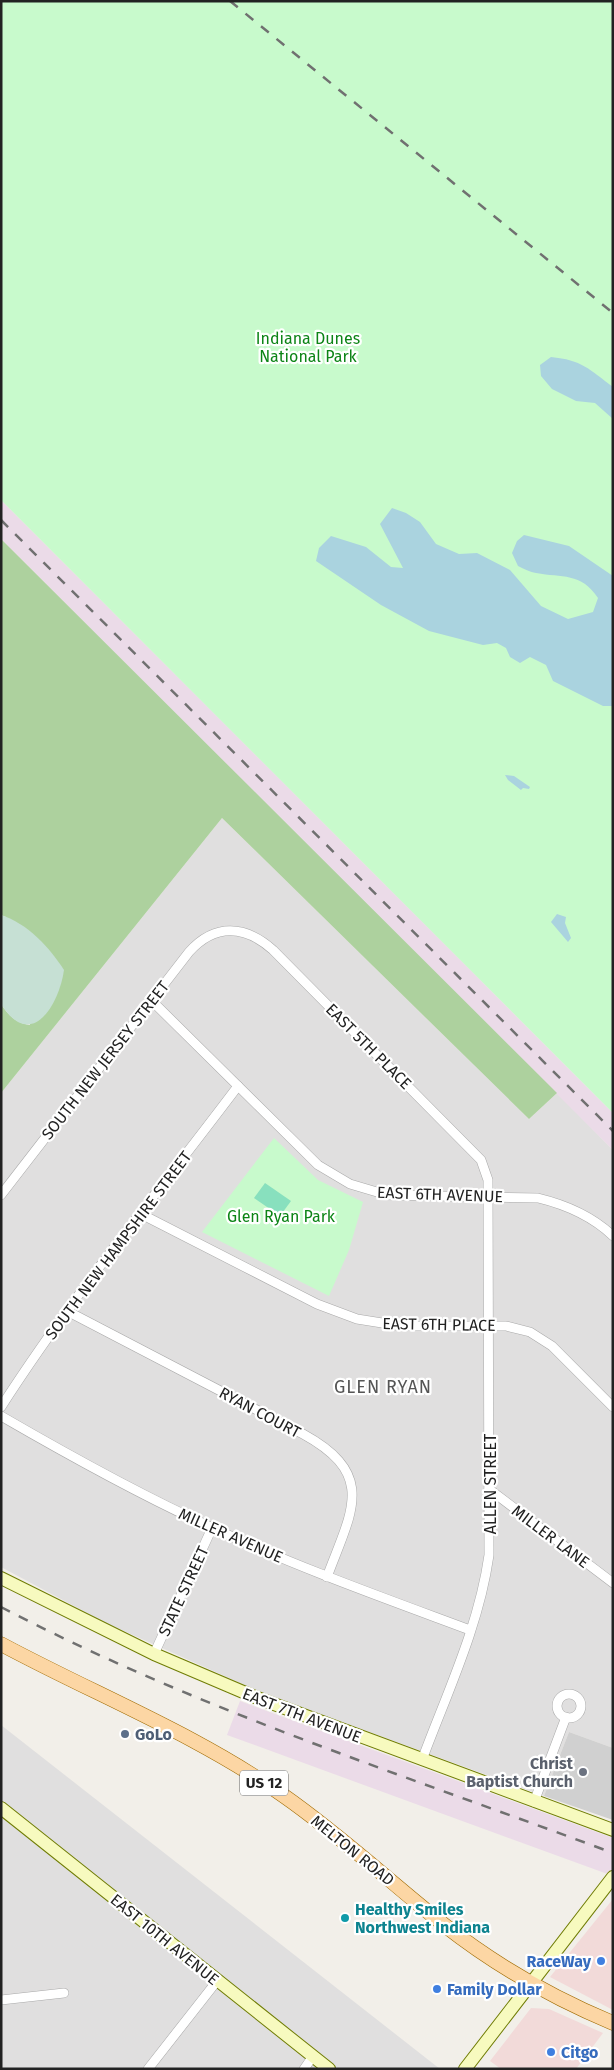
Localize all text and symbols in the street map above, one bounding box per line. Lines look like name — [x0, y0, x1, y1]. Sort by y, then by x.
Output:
park label: Indiana Dunes National Park — [256, 329, 360, 366]
street label: SOUTH NEW JERSEY STREET — [38, 977, 174, 1143]
street label: EAST 5TH PLACE — [322, 1000, 415, 1093]
street label: SOUTH NEW HAMPSHIRE STREET — [41, 1147, 196, 1343]
street label: EAST 6TH AVENUE — [377, 1183, 503, 1206]
park label: Glen Ryan Park — [227, 1207, 336, 1226]
street label: EAST 6TH PLACE — [382, 1314, 496, 1335]
district label: GLEN RYAN — [334, 1376, 432, 1398]
street label: RYAN COURT — [216, 1383, 304, 1442]
street label: ALLEN STREET — [481, 1433, 500, 1534]
street label: MILLER LANE — [508, 1501, 593, 1572]
street label: MILLER AVENUE — [176, 1504, 286, 1567]
street label: STATE STREET — [154, 1543, 213, 1639]
street label: EAST 7TH AVENUE — [240, 1684, 364, 1747]
place label: GoLo — [135, 1725, 172, 1744]
marker: GoLo — [119, 1728, 131, 1740]
place label: Christ Baptist Church — [466, 1754, 574, 1791]
marker: Christ Baptist Church — [577, 1766, 589, 1778]
road number: US 12 — [240, 1770, 288, 1796]
street label: MELTON ROAD — [307, 1811, 398, 1890]
street label: EAST 10TH AVENUE — [107, 1890, 223, 1989]
place label: Healthy Smiles Northwest Indiana — [355, 1900, 490, 1937]
marker: Healthy Smiles Northwest Indiana — [339, 1912, 351, 1924]
place label: RaceWay — [526, 1952, 592, 1971]
marker: RaceWay — [595, 1955, 607, 1967]
place label: Family Dollar — [447, 1980, 542, 1999]
marker: Family Dollar — [431, 1983, 443, 1995]
place label: Citgo — [561, 2043, 598, 2062]
marker: Citgo — [545, 2046, 557, 2058]

